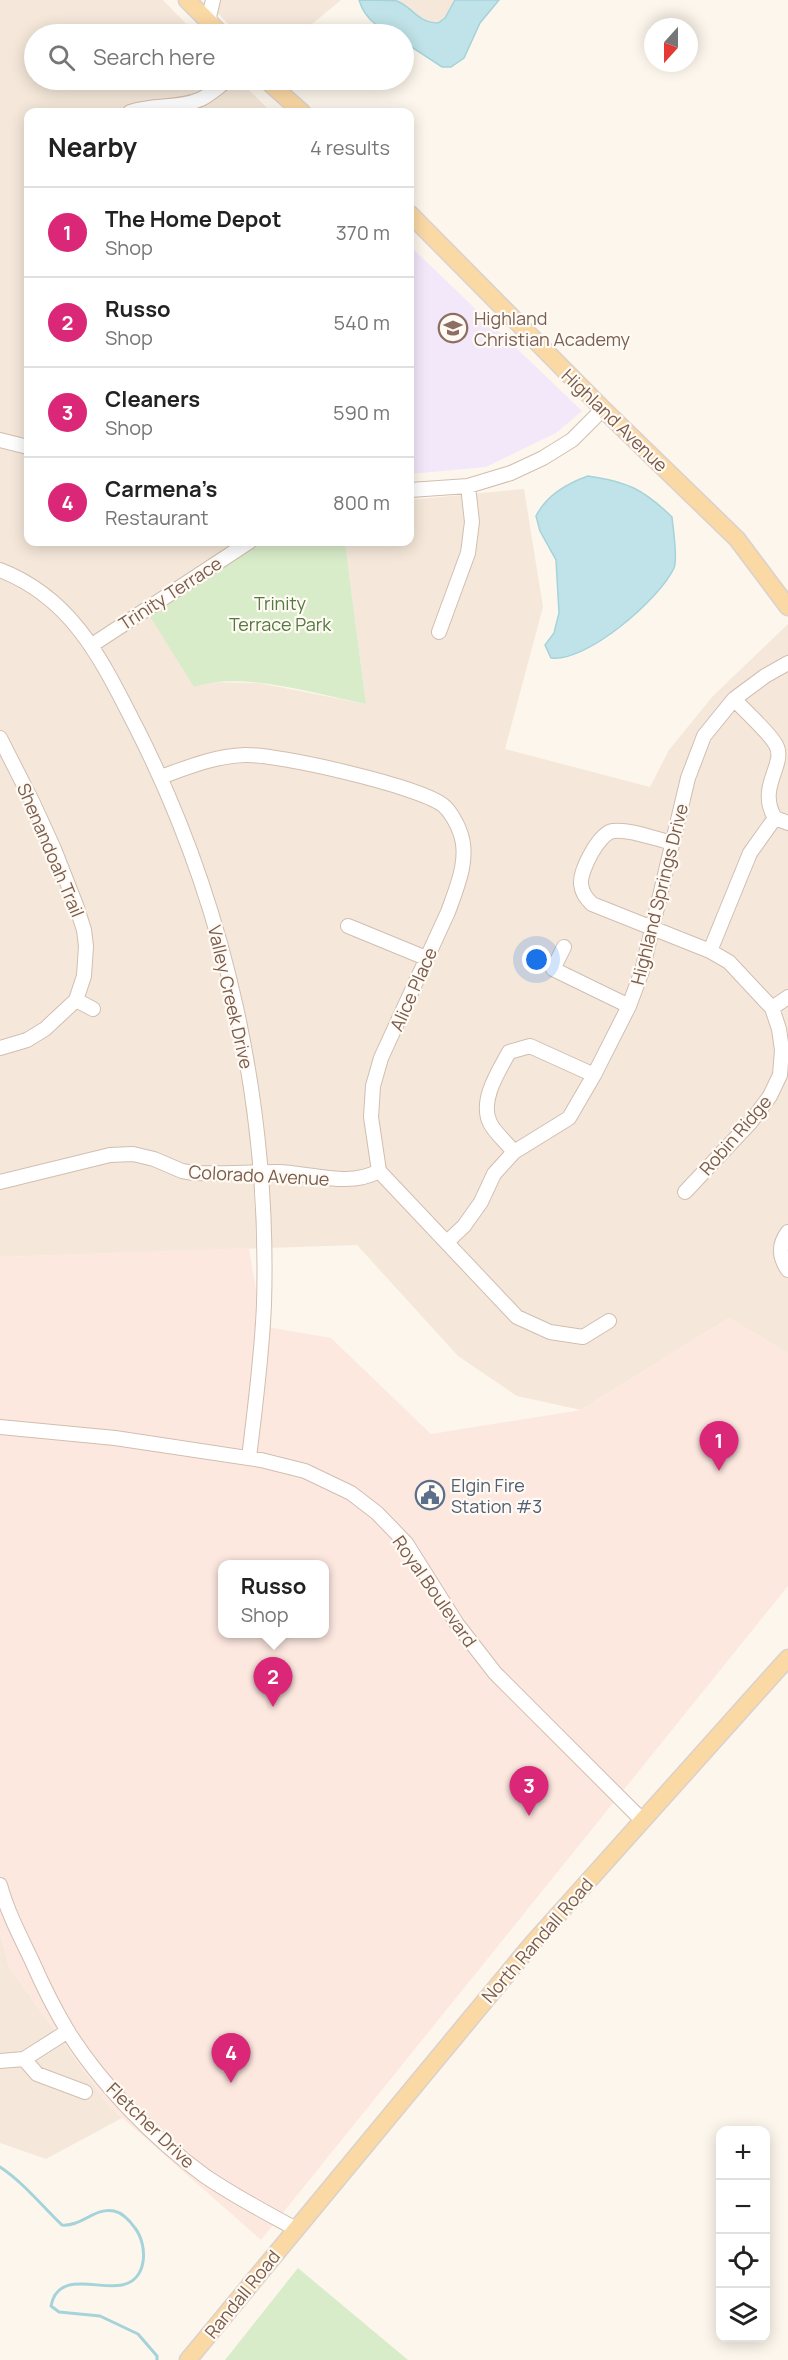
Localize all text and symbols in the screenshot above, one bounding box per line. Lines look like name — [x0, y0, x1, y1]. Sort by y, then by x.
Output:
north arrow — [644, 18, 698, 72]
search box — [24, 24, 414, 90]
icon: search — [45, 41, 78, 74]
text: Search here — [93, 42, 215, 72]
text: Nearby — [48, 129, 137, 165]
text: 4 results — [310, 134, 390, 161]
text: The Home Depot — [105, 204, 281, 234]
text: 1 — [63, 219, 72, 246]
text: 370 m — [336, 219, 390, 246]
text: Shop — [105, 234, 153, 261]
text: Russo — [105, 294, 171, 324]
place label: Highland Christian Academy — [474, 306, 631, 351]
text: 2 — [62, 309, 73, 336]
text: 540 m — [334, 309, 390, 336]
school or university icon: Highland Christian Academy — [437, 312, 469, 344]
text: Shop — [105, 324, 153, 351]
street label: Highland Avenue — [557, 363, 673, 477]
text: Cleaners — [105, 384, 200, 414]
text: 3 — [62, 399, 73, 426]
text: 590 m — [333, 399, 390, 426]
text: Shop — [105, 414, 153, 441]
text: Carmena’s — [105, 474, 217, 504]
text: 4 — [61, 489, 74, 516]
text: 800 m — [333, 489, 390, 516]
text: Restaurant — [105, 504, 209, 531]
street label: Trinity Terrace — [114, 551, 226, 635]
park label: Trinity Terrace Park — [229, 591, 332, 636]
street label: Shenandoah Trail — [12, 779, 90, 921]
street label: Highland Springs Drive — [625, 801, 693, 987]
street label: Valley Creek Drive — [203, 923, 259, 1071]
street label: Alice Place — [384, 944, 442, 1034]
your location — [522, 945, 551, 974]
street label: Robin Ridge — [694, 1090, 776, 1180]
street label: Colorado Avenue — [188, 1159, 330, 1191]
pin: 1 — [700, 1422, 738, 1471]
place label: Elgin Fire Station #3 — [451, 1473, 542, 1518]
public building icon: Elgin Fire Station #3 — [414, 1479, 446, 1511]
street label: Royal Boulevard — [388, 1531, 482, 1651]
popup — [218, 1560, 329, 1638]
text: Russo — [241, 1571, 306, 1601]
text: Shop — [241, 1601, 289, 1628]
pin: 2 — [254, 1658, 292, 1707]
pin: 3 — [510, 1766, 548, 1816]
street label: North Randall Road — [476, 1872, 598, 2008]
pin: 4 — [212, 2034, 250, 2083]
street label: Fletcher Drive — [102, 2077, 200, 2173]
map controls — [716, 2126, 770, 2342]
button: + — [716, 2126, 770, 2180]
button: − — [716, 2180, 770, 2234]
button: locate — [716, 2234, 770, 2288]
street label: Randall Road — [199, 2245, 285, 2343]
button: layers — [716, 2288, 770, 2342]

